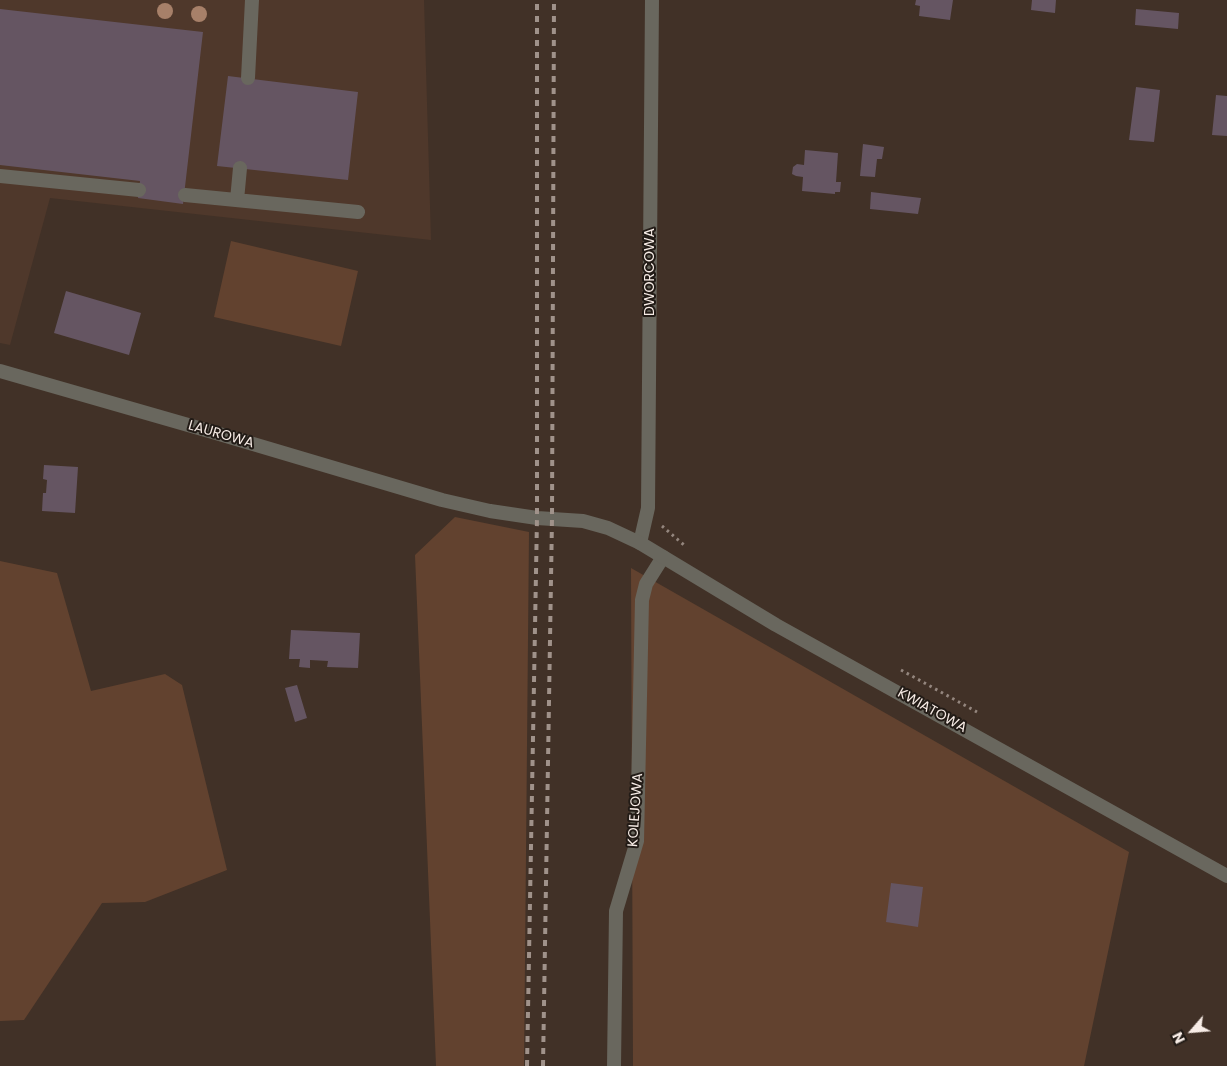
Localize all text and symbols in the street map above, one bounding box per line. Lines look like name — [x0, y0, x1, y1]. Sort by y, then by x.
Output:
street label: DWORCOWA — [642, 228, 658, 316]
street label: LAUROWA — [186, 418, 256, 452]
street label: KWIATOWA — [894, 685, 970, 737]
street label: KOLEJOWA — [625, 772, 647, 848]
north arrow — [1167, 1006, 1217, 1056]
text: N — [1167, 1029, 1190, 1047]

